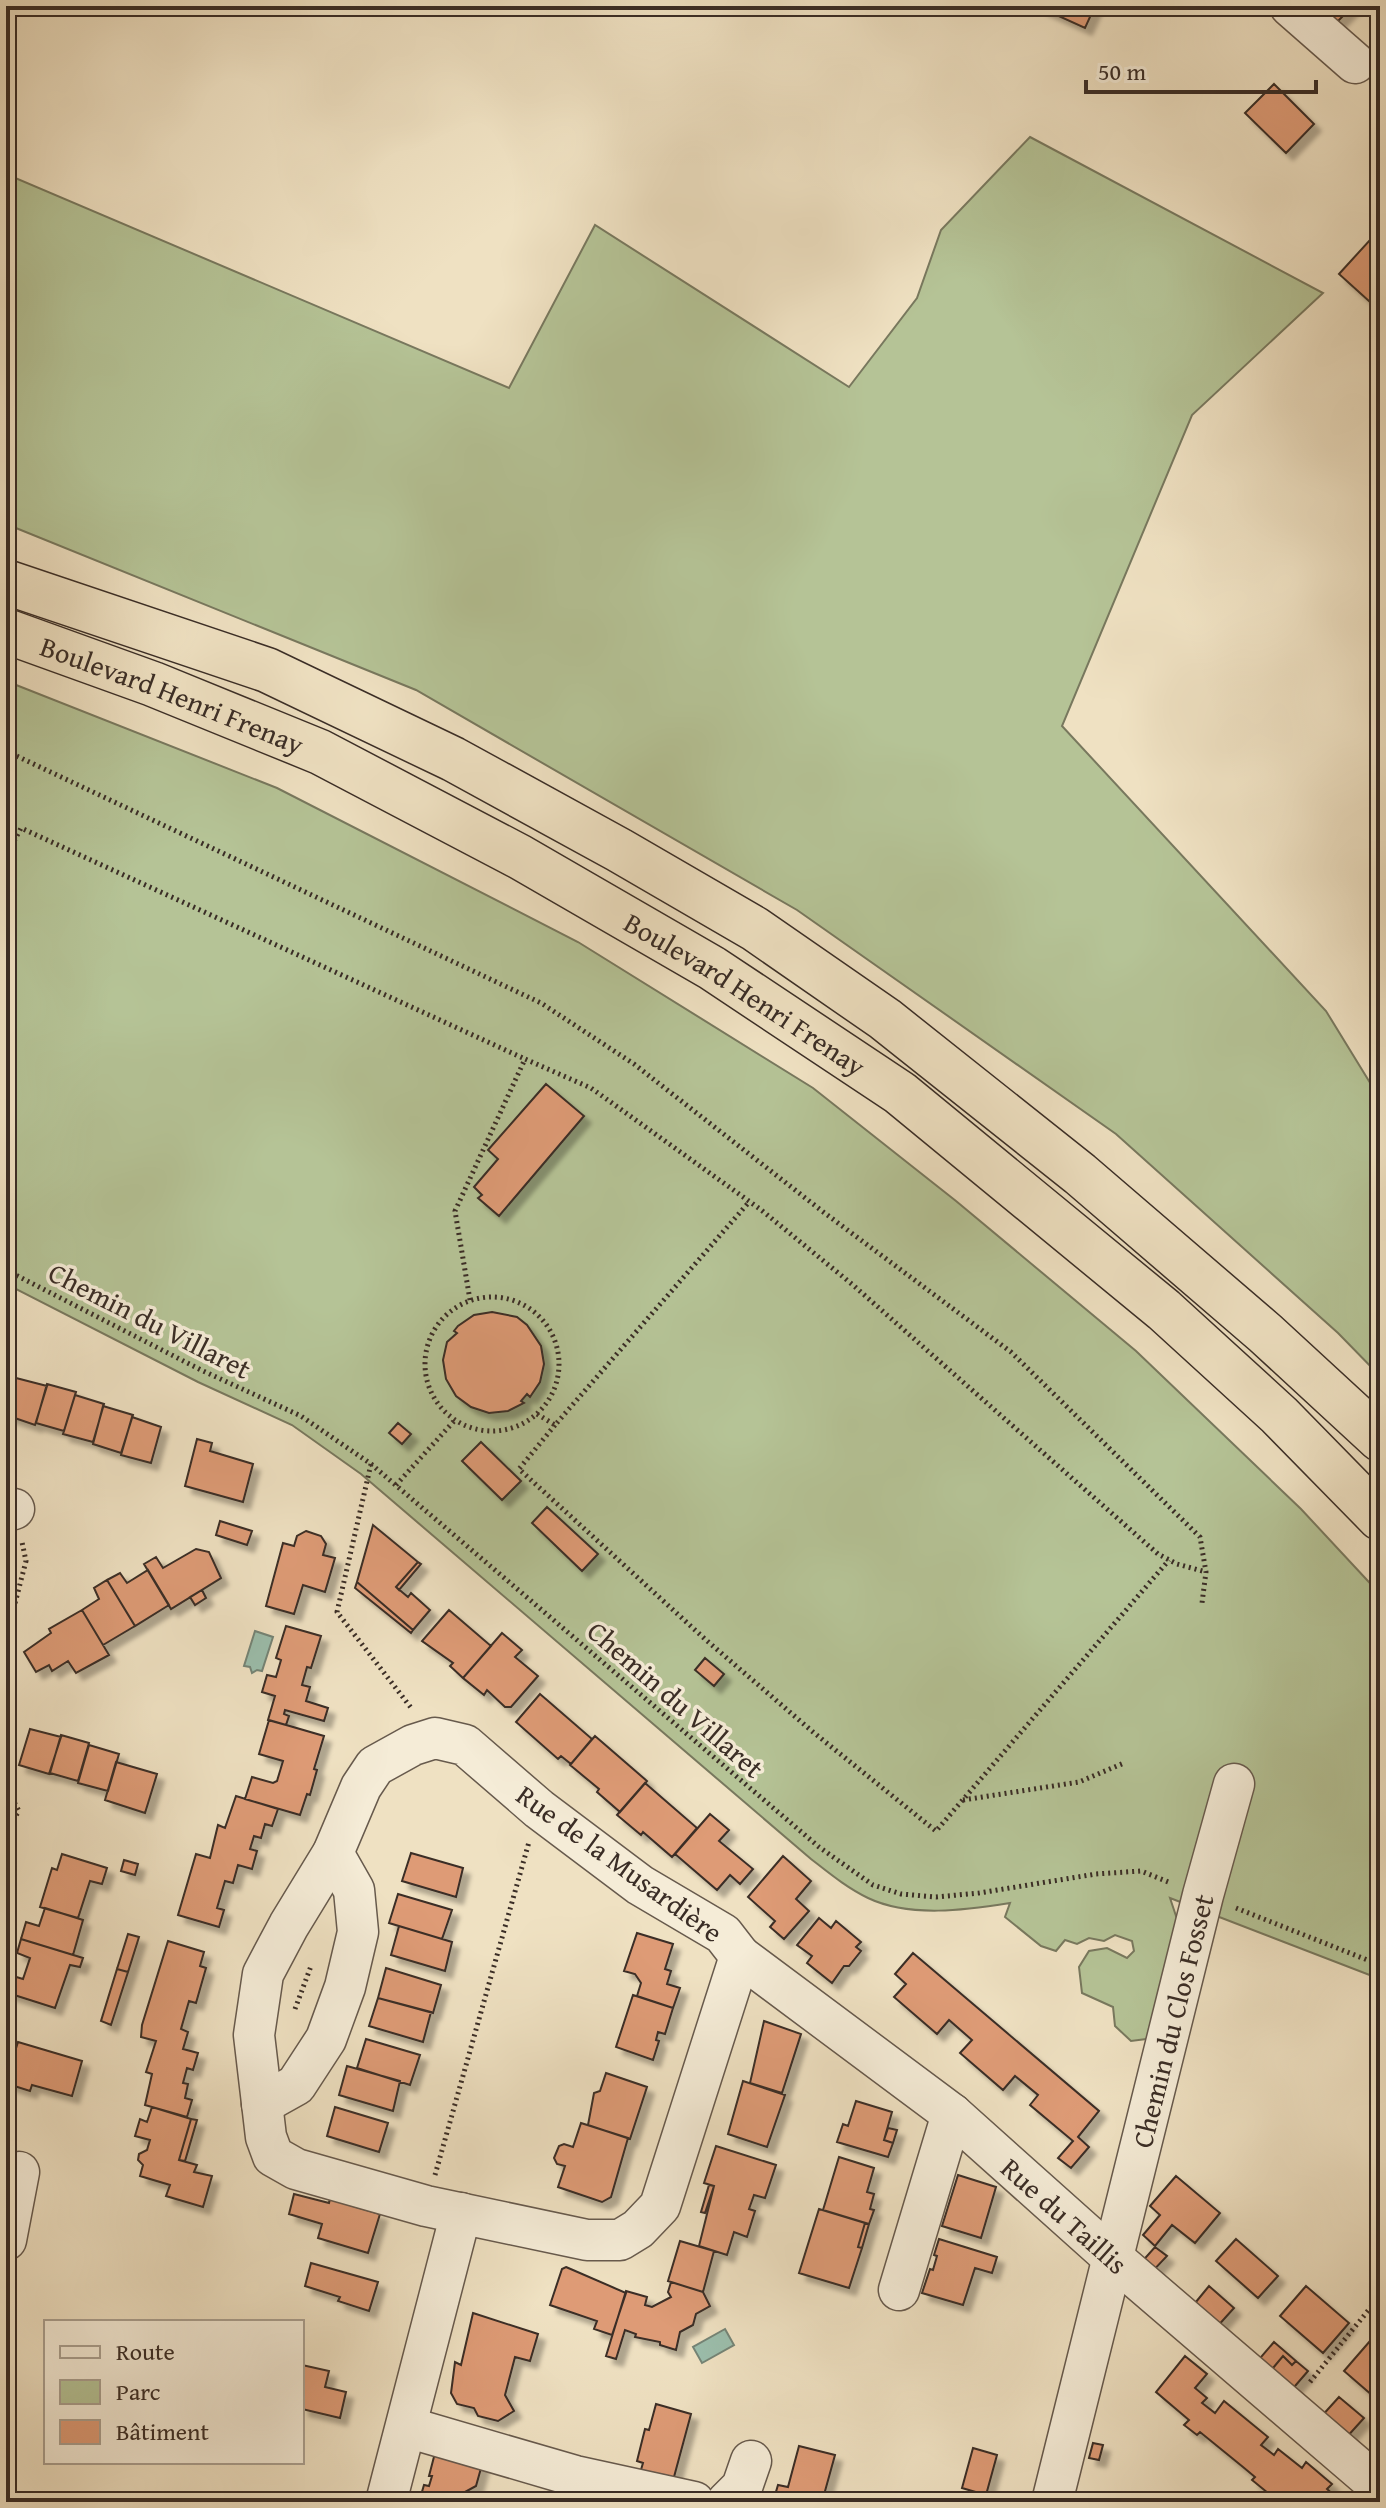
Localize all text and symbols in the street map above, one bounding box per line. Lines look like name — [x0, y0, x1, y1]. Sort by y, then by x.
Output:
scale bar — [1086, 44, 1316, 94]
text: 50 m — [1098, 54, 1146, 89]
street label: Boulevard Henri Frenay — [35, 625, 310, 764]
street label: Boulevard Henri Frenay — [617, 901, 874, 1086]
street label: Chemin du Villaret — [42, 1251, 258, 1389]
street label: Chemin du Villaret — [579, 1611, 773, 1787]
street label: Rue de la Musardière — [508, 1774, 732, 1952]
street label: Chemin du Clos Fosset — [1120, 1890, 1223, 2152]
street label: Rue du Taillis — [993, 2147, 1137, 2283]
legend — [44, 2320, 304, 2464]
text: Route — [116, 2334, 175, 2369]
text: Parc — [116, 2374, 161, 2409]
text: Bâtiment — [116, 2414, 210, 2449]

